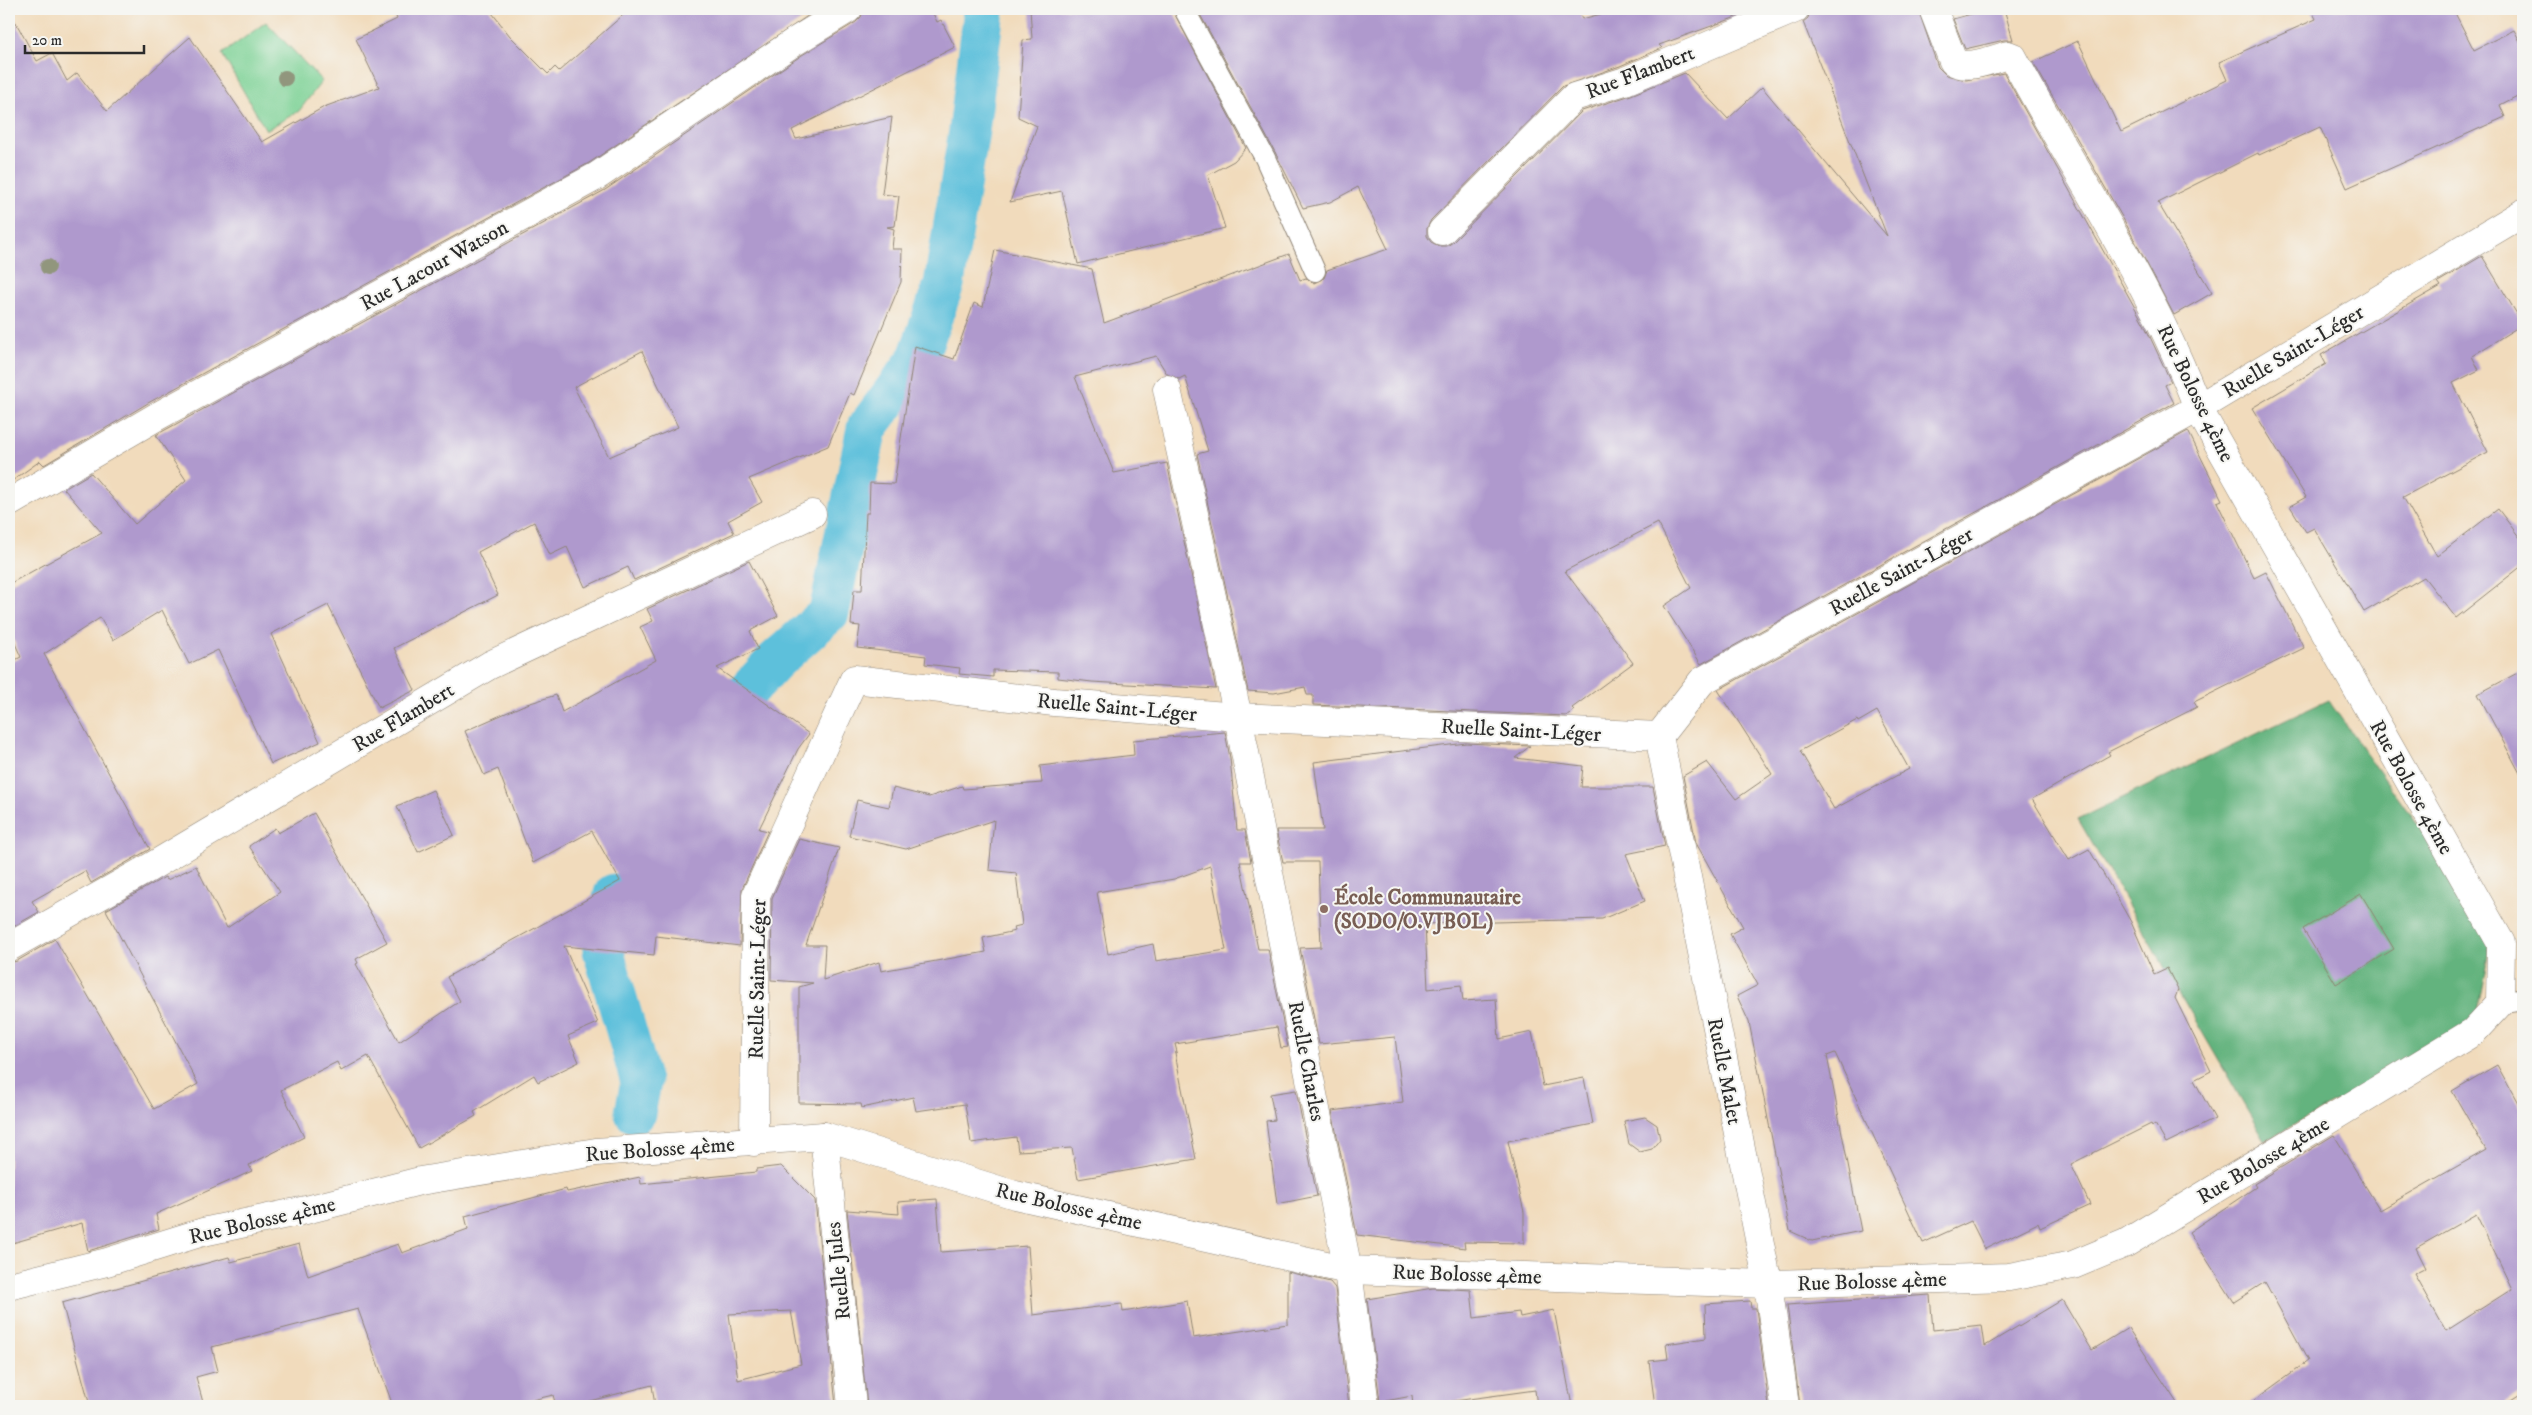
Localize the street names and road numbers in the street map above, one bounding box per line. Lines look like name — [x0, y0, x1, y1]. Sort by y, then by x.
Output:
street label: Rue Flambert — [1582, 40, 1699, 106]
street label: Rue Lacour Watson — [356, 215, 513, 317]
street label: Ruelle Saint-Léger — [2218, 299, 2369, 404]
street label: Rue Bolosse 4ème — [2151, 321, 2240, 467]
street label: Ruelle Saint-Léger — [1825, 521, 1978, 622]
street label: Rue Flambert — [348, 677, 459, 758]
street label: Ruelle Saint-Léger — [1036, 688, 1198, 728]
street label: Ruelle Saint-Léger — [1440, 714, 1602, 748]
street label: Rue Bolosse 4ème — [2363, 716, 2459, 859]
street label: Ruelle Saint-Léger — [744, 898, 772, 1060]
street label: Ruelle Charles — [1282, 999, 1330, 1124]
street label: Ruelle Malet — [1701, 1016, 1747, 1127]
street label: Rue Bolosse 4ème — [2193, 1111, 2335, 1211]
street label: Rue Bolosse 4ème — [585, 1132, 736, 1168]
street label: Rue Bolosse 4ème — [993, 1177, 1145, 1237]
street label: Rue Bolosse 4ème — [186, 1191, 338, 1250]
street label: Ruelle Jules — [821, 1221, 857, 1321]
street label: Rue Bolosse 4ème — [1392, 1259, 1542, 1291]
street label: Rue Bolosse 4ème — [1797, 1266, 1948, 1298]

